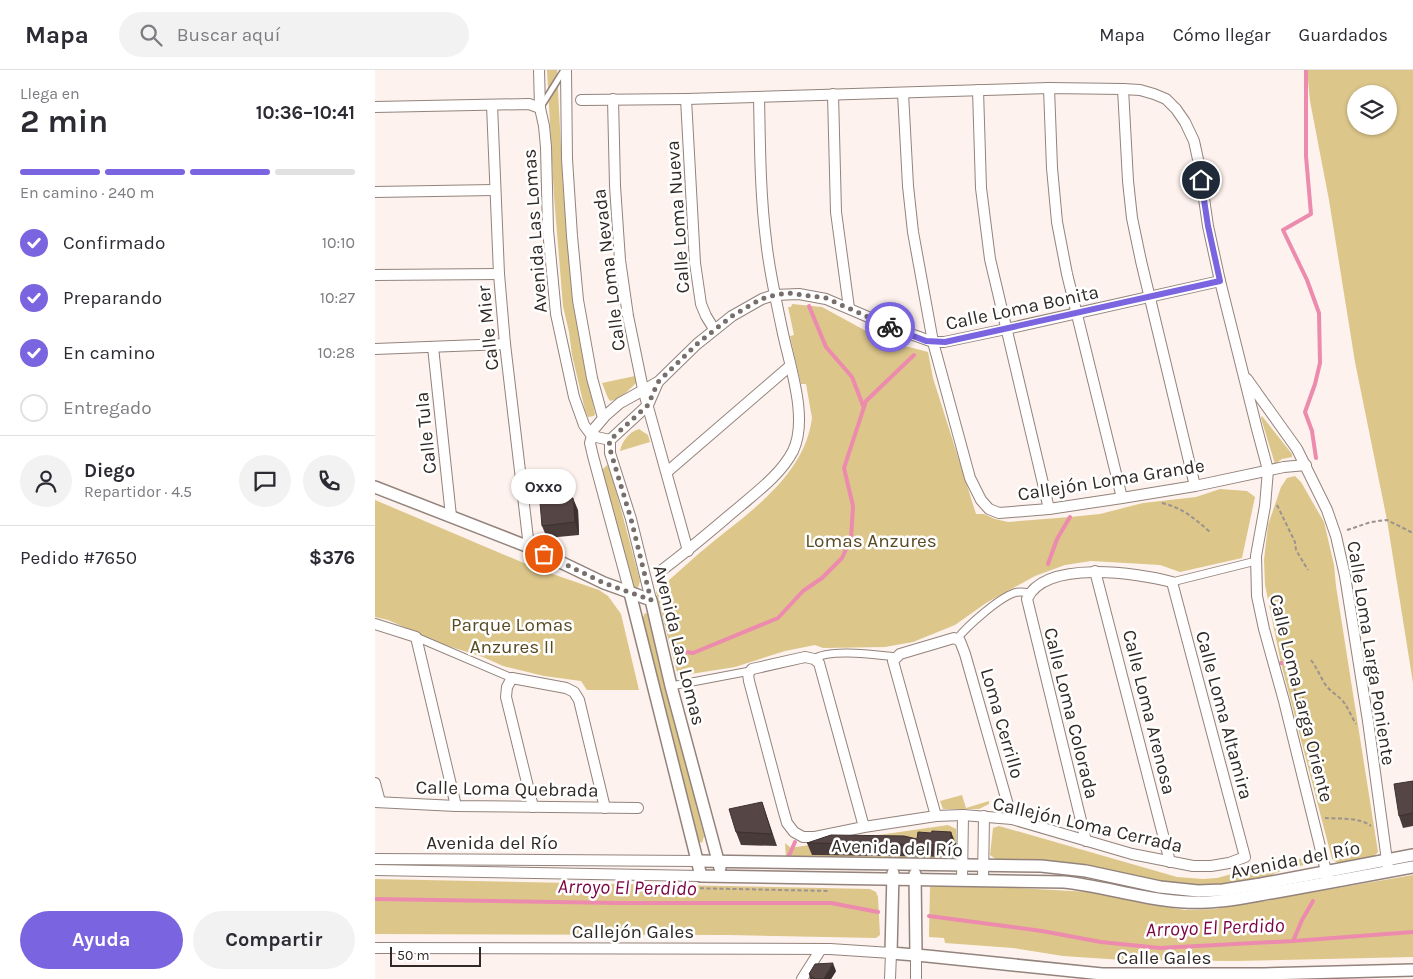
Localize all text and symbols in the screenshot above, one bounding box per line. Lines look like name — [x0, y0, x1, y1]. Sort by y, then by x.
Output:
search box — [119, 12, 469, 57]
text: Mapa — [25, 21, 89, 49]
icon: search — [137, 21, 165, 49]
text: Buscar aquí — [177, 24, 280, 46]
text: Mapa — [1099, 24, 1145, 46]
text: Cómo llegar — [1173, 24, 1271, 46]
text: Guardados — [1299, 24, 1388, 46]
text: Llega en — [20, 84, 80, 103]
map controls — [1347, 85, 1397, 135]
button: layers — [1347, 85, 1397, 135]
text: 10:36–10:41 — [256, 102, 355, 124]
text: 2 min — [20, 103, 108, 140]
street label: Calle Loma Nueva — [662, 140, 694, 294]
street label: Avenida Las Lomas — [518, 148, 552, 314]
pin — [1180, 159, 1222, 201]
icon: home — [1187, 166, 1215, 194]
text: En camino · 240 m — [20, 183, 155, 202]
street label: Calle Loma Nevada — [588, 187, 630, 352]
icon: check — [20, 229, 48, 257]
text: Confirmado — [63, 232, 165, 254]
text: 10:10 — [322, 233, 355, 252]
street label: Calle Loma Bonita — [944, 281, 1101, 335]
icon: check — [20, 284, 48, 312]
street label: Calle Mier — [473, 284, 503, 372]
text: Preparando — [63, 287, 162, 309]
text: 10:27 — [320, 288, 355, 307]
courier — [865, 302, 915, 352]
icon: bike — [876, 313, 904, 341]
icon: check — [20, 339, 48, 367]
text: En camino — [63, 342, 155, 364]
text: 10:28 — [317, 343, 355, 362]
street label: Calle Tula — [411, 391, 441, 475]
text: Entregado — [63, 397, 152, 419]
street label: Callejón Loma Grande — [1016, 454, 1206, 506]
button: person — [20, 455, 72, 507]
button: chat — [239, 455, 291, 507]
button: phone — [303, 455, 355, 507]
text: Diego — [84, 460, 135, 482]
callout: Oxxo — [511, 469, 577, 504]
text: Oxxo — [525, 477, 562, 496]
text: Repartidor · 4.5 — [84, 482, 192, 501]
park label: Lomas Anzures — [805, 530, 937, 552]
pin — [523, 533, 565, 575]
street label: Calle Loma Larga Poniente — [1342, 539, 1400, 767]
icon: bag — [530, 540, 558, 568]
text: Pedido #7650 — [20, 547, 137, 569]
text: $376 — [309, 547, 355, 569]
street label: Avenida Las Lomas — [648, 563, 710, 728]
street label: Calle Loma Larga Oriente — [1265, 592, 1338, 805]
park label: Parque Lomas Anzures II — [451, 614, 573, 658]
street label: Calle Loma Colorada — [1039, 625, 1103, 801]
street label: Calle Loma Arenosa — [1118, 628, 1180, 797]
street label: Calle Loma Altamira — [1191, 629, 1257, 802]
street label: Loma Cerrillo — [976, 666, 1028, 781]
street label: Calle Loma Quebrada — [415, 776, 599, 802]
street label: Callejón Loma Cerrada — [991, 792, 1185, 858]
street label: Avenida del Río — [426, 832, 558, 854]
street label: Avenida del Río — [831, 835, 963, 861]
street label: Avenida del Río — [1228, 837, 1362, 883]
water label: Arroyo El Perdido — [557, 875, 697, 900]
button: Ayuda — [20, 911, 183, 969]
button: Compartir — [193, 911, 355, 969]
water label: Arroyo El Perdido — [1145, 914, 1285, 941]
street label: Callejón Gales — [572, 921, 694, 943]
scale bar — [390, 944, 481, 967]
text: 50 m — [397, 947, 430, 964]
street label: Calle Gales — [1117, 947, 1211, 969]

